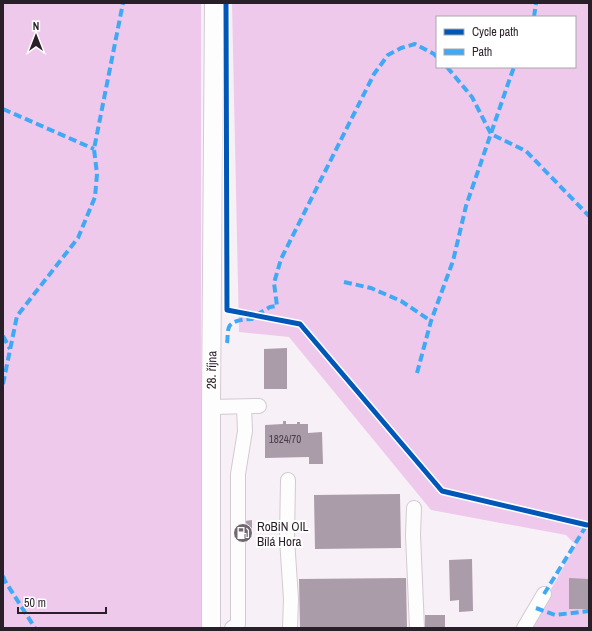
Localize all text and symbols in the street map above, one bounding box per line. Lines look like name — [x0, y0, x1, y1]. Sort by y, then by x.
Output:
north arrow — [16, 16, 56, 56]
legend — [436, 16, 576, 68]
text: N — [33, 19, 39, 33]
text: Cycle path — [472, 24, 519, 40]
text: Path — [472, 44, 492, 60]
street label: 28. října — [203, 351, 220, 389]
house number: 1824/70 — [269, 432, 301, 446]
place label: RoBiN OIL Bílá Hora — [257, 518, 309, 550]
fuel station icon: RoBiN OIL Bílá Hora — [232, 522, 254, 544]
scale bar — [18, 589, 106, 615]
text: 50 m — [24, 595, 46, 611]

